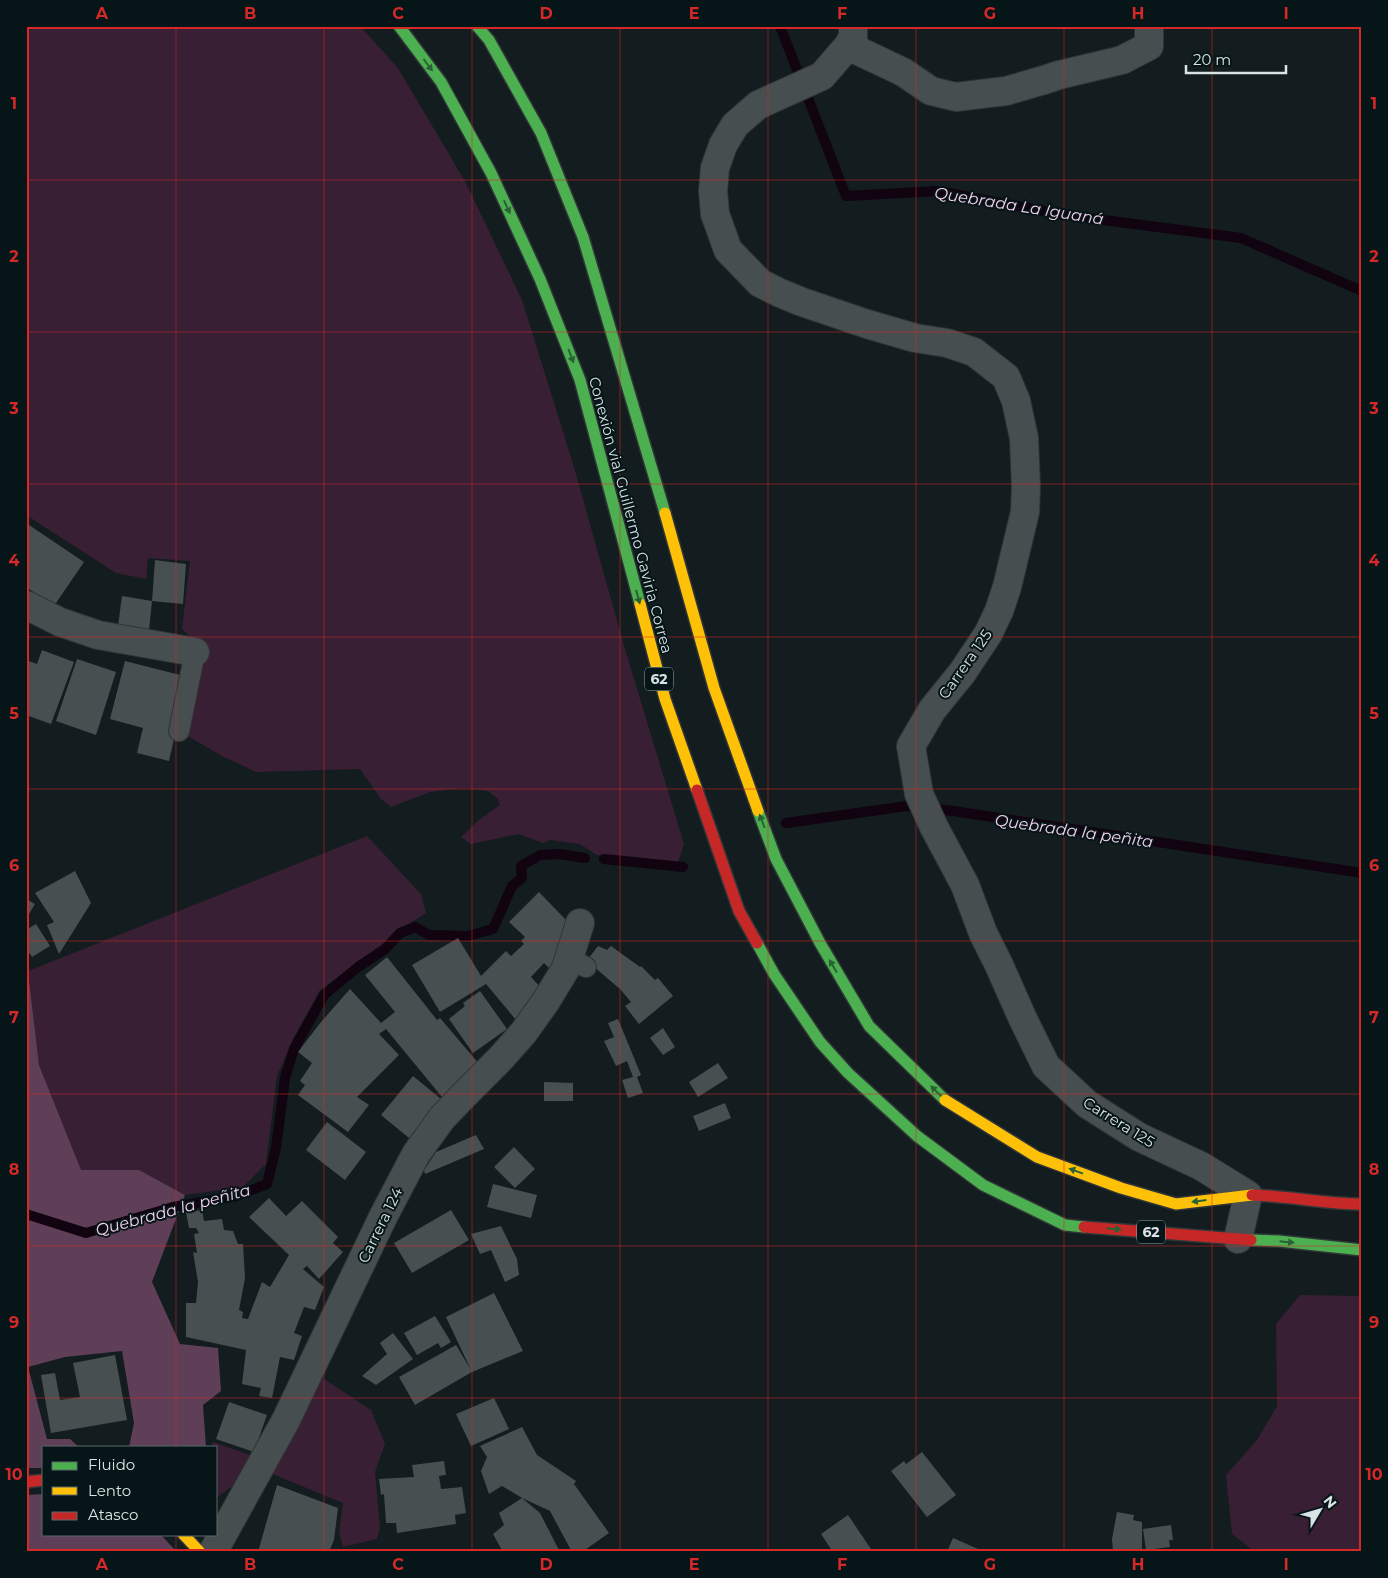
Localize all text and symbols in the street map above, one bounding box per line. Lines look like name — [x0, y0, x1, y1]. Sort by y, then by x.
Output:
text: A — [95, 4, 109, 23]
text: B — [244, 4, 256, 23]
text: C — [392, 4, 404, 23]
text: D — [539, 4, 553, 23]
text: E — [689, 4, 699, 23]
text: F — [837, 4, 847, 23]
text: G — [984, 4, 996, 23]
text: H — [1132, 4, 1144, 23]
text: I — [1283, 4, 1289, 23]
scale bar — [1186, 42, 1286, 74]
text: 20 m — [1193, 50, 1231, 69]
one-way arrow — [423, 58, 433, 72]
text: 1 — [11, 94, 17, 113]
text: 1 — [1371, 94, 1377, 113]
water label: Quebrada La Iguaná — [933, 183, 1105, 229]
one-way arrow — [503, 200, 511, 214]
text: 2 — [9, 247, 19, 266]
text: 2 — [1369, 247, 1379, 266]
one-way arrow — [567, 349, 575, 364]
street label: Conexión vial Guillermo Gaviria Correa — [585, 375, 677, 655]
text: 3 — [8, 399, 19, 418]
text: 3 — [1368, 399, 1379, 418]
text: 4 — [8, 551, 20, 570]
text: 4 — [1368, 551, 1380, 570]
one-way arrow — [634, 589, 642, 604]
street label: Carrera 125 — [934, 625, 996, 703]
road number: 62 — [645, 668, 673, 691]
text: 5 — [9, 704, 19, 723]
text: 5 — [1369, 704, 1379, 723]
water label: Quebrada la peñita — [994, 810, 1155, 852]
one-way arrow — [758, 813, 765, 828]
text: 6 — [9, 856, 19, 875]
text: 6 — [1369, 856, 1379, 875]
one-way arrow — [829, 960, 838, 973]
text: 7 — [9, 1008, 19, 1027]
text: 7 — [1369, 1008, 1379, 1027]
one-way arrow — [930, 1085, 942, 1097]
street label: Carrera 125 — [1080, 1093, 1158, 1151]
text: 8 — [9, 1160, 19, 1179]
text: 8 — [1369, 1160, 1379, 1179]
one-way arrow — [1068, 1167, 1083, 1174]
water label: Quebrada la peñita — [93, 1180, 253, 1240]
street label: Carrera 124 — [354, 1184, 407, 1266]
one-way arrow — [1191, 1198, 1207, 1206]
road number: 62 — [1137, 1220, 1165, 1244]
one-way arrow — [1106, 1225, 1122, 1233]
one-way arrow — [1279, 1238, 1295, 1246]
text: 9 — [9, 1313, 19, 1332]
text: 9 — [1369, 1313, 1379, 1332]
legend — [42, 1446, 218, 1536]
text: Fluido — [88, 1455, 135, 1474]
text: 10 — [5, 1465, 23, 1484]
text: 10 — [1365, 1465, 1383, 1484]
text: Lento — [88, 1481, 131, 1500]
north arrow — [1296, 1486, 1346, 1536]
text: N — [1320, 1492, 1341, 1512]
text: Atasco — [88, 1505, 138, 1524]
text: A — [95, 1555, 109, 1574]
text: B — [244, 1555, 256, 1574]
text: C — [392, 1555, 404, 1574]
text: D — [539, 1555, 553, 1574]
text: E — [689, 1555, 699, 1574]
text: F — [837, 1555, 847, 1574]
text: G — [984, 1555, 996, 1574]
text: H — [1132, 1555, 1144, 1574]
text: I — [1283, 1555, 1289, 1574]

